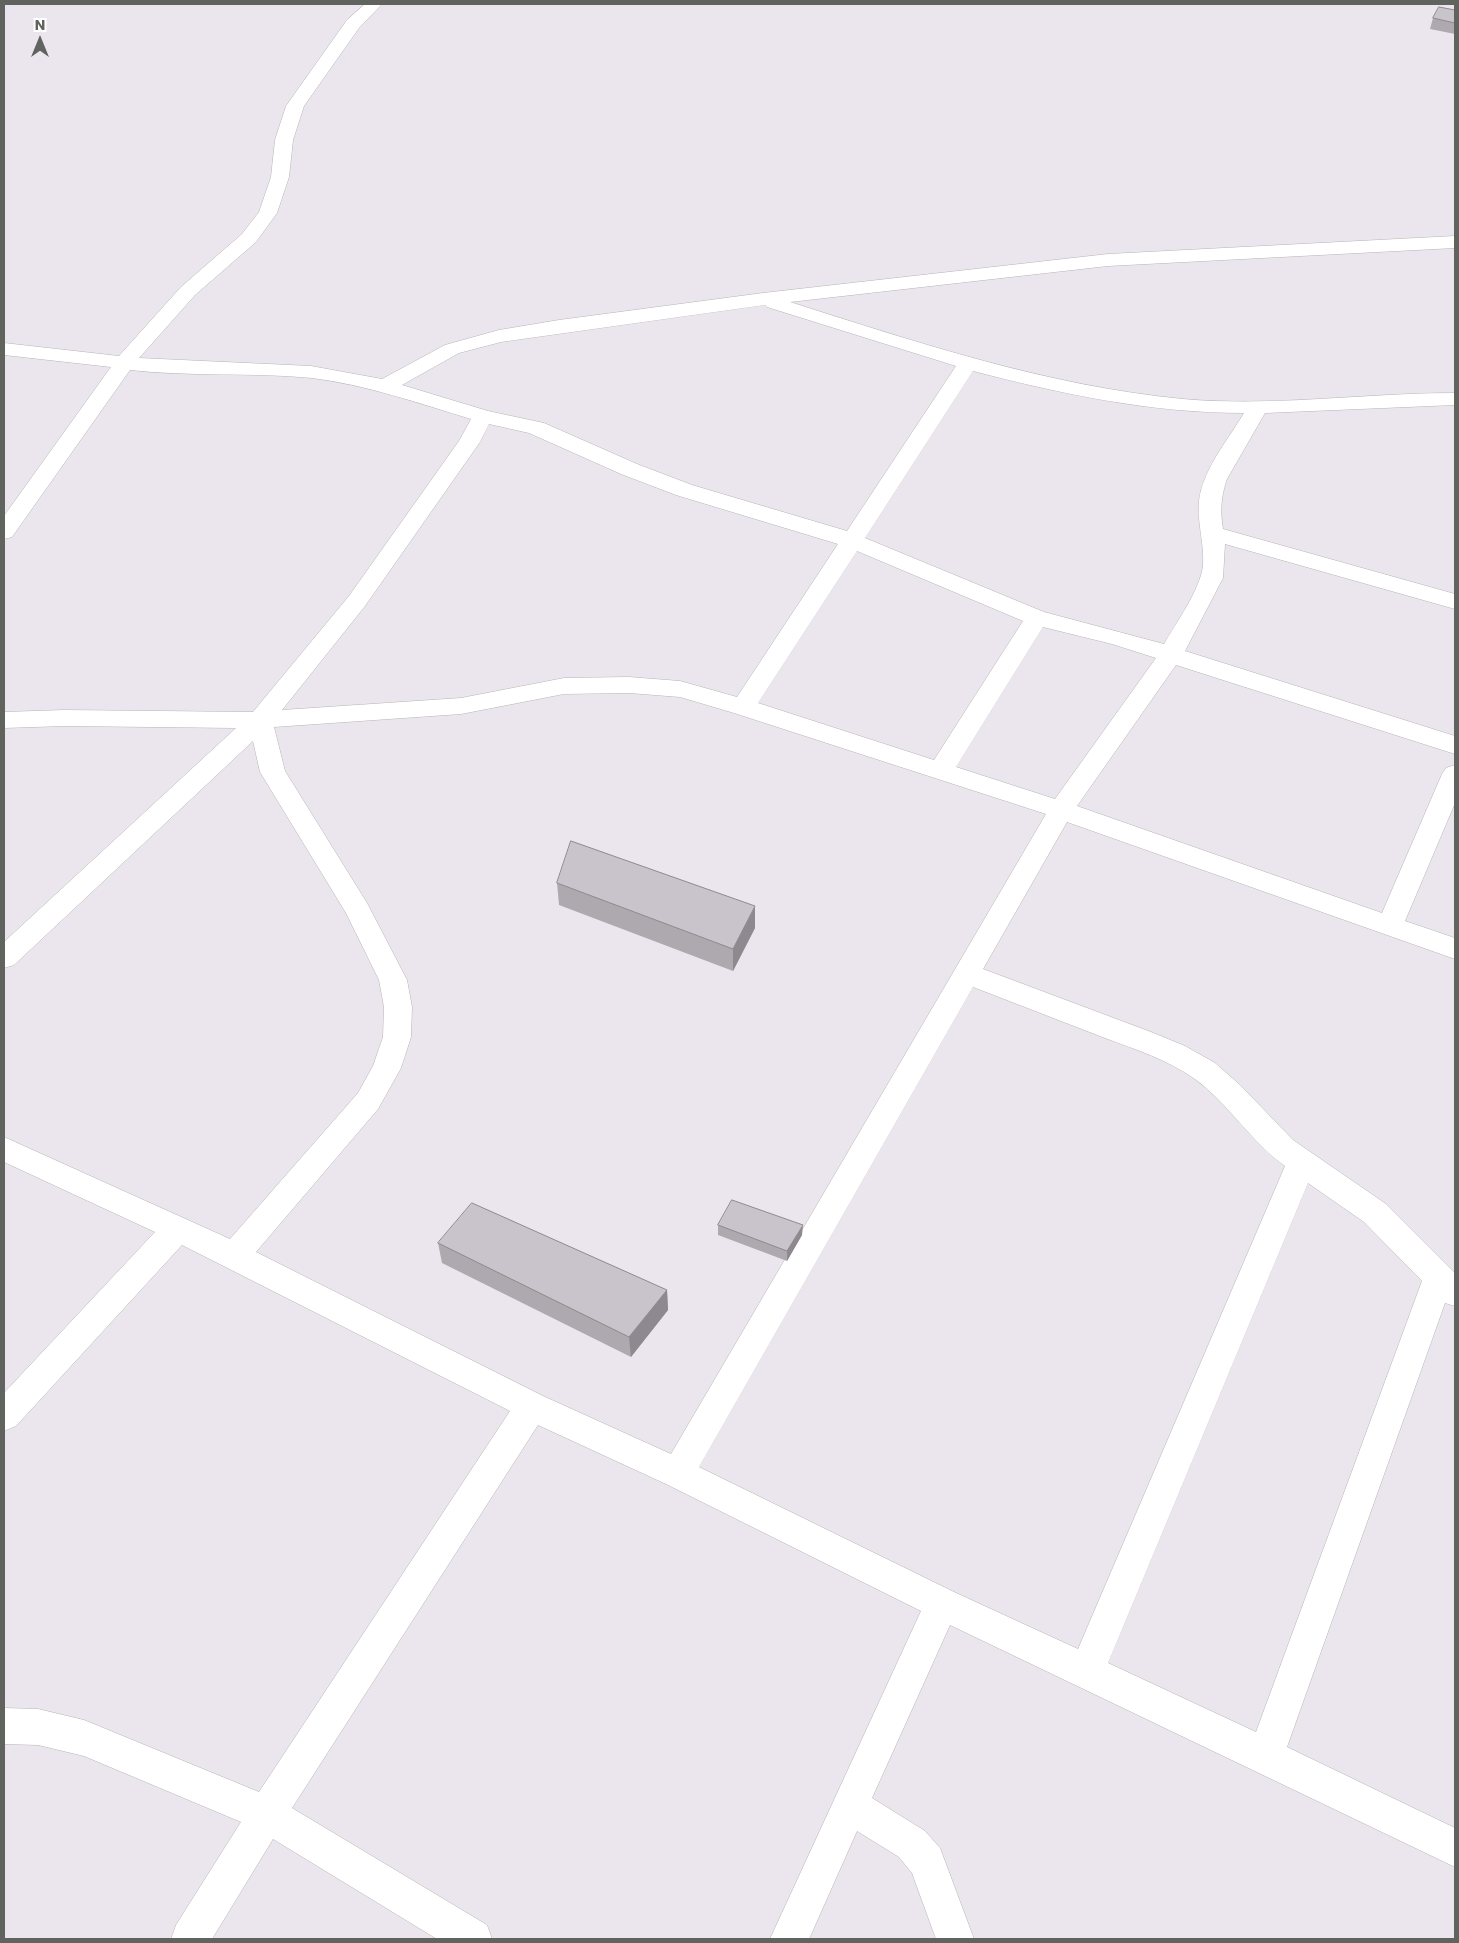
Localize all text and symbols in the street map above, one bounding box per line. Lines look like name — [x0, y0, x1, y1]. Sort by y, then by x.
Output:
north arrow — [15, 15, 65, 65]
text: N — [35, 15, 45, 35]

